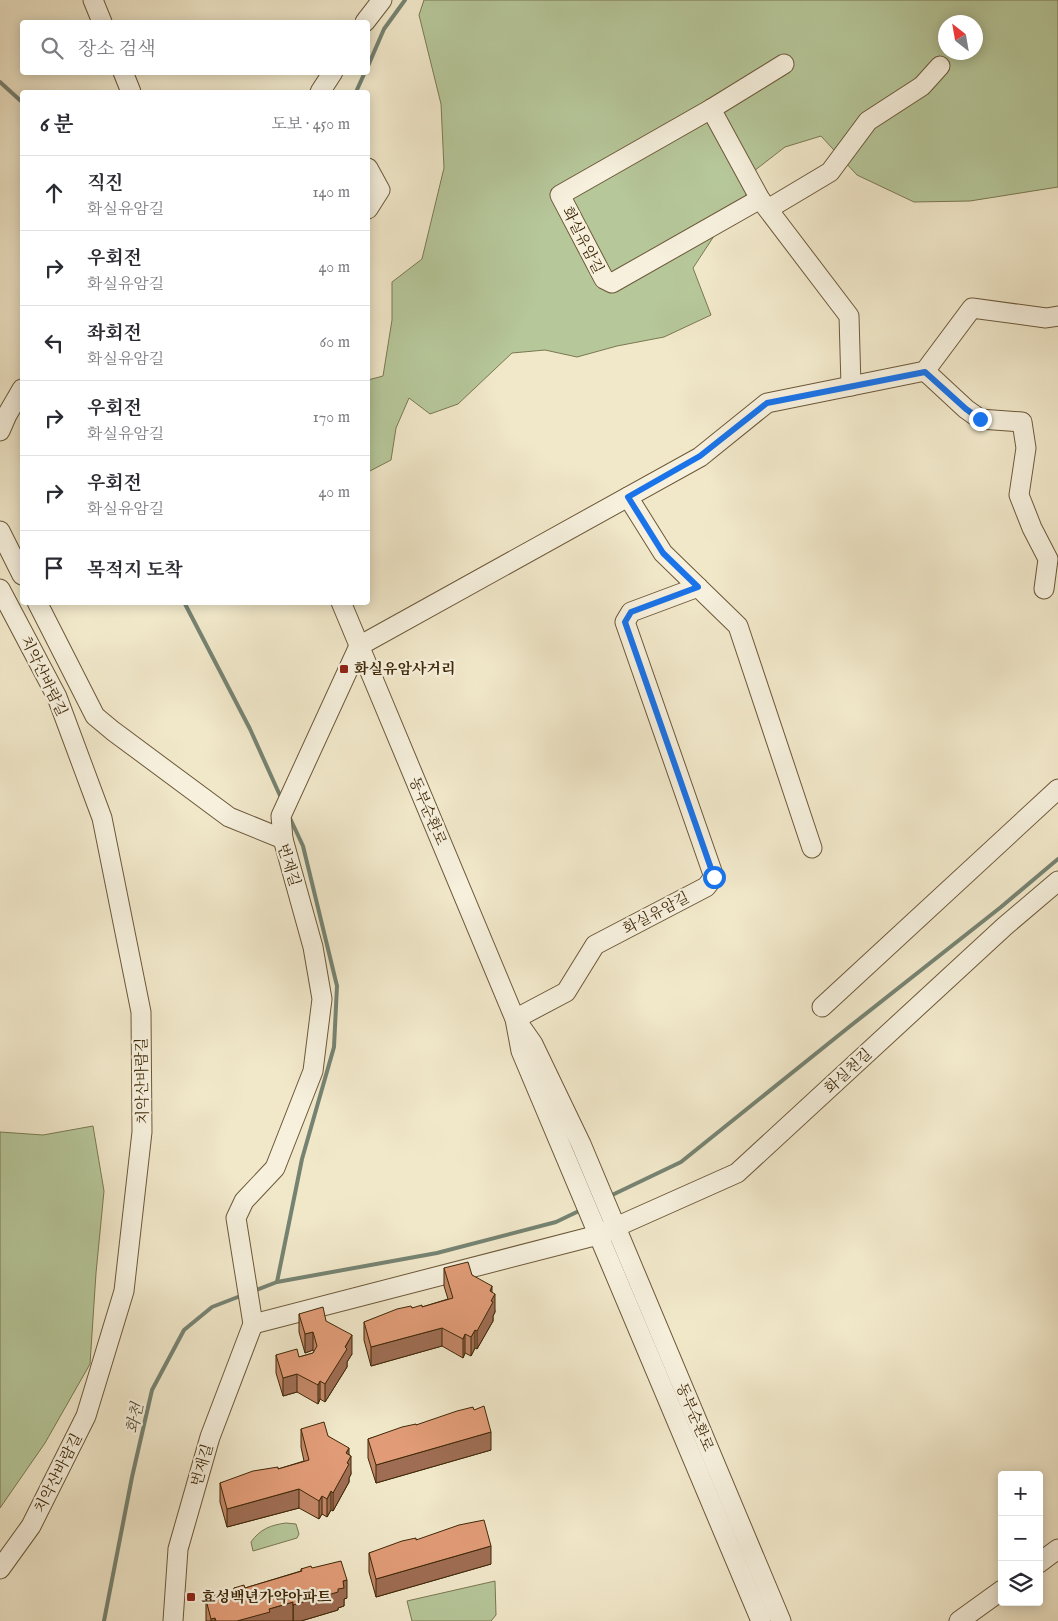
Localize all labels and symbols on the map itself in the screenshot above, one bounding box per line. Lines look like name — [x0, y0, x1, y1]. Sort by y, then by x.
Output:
north arrow — [938, 15, 983, 60]
street label: 화실유암길 — [558, 204, 607, 277]
route end — [969, 408, 992, 431]
street label: 치악산바람길 — [16, 633, 71, 719]
place label: 화실유암사거리 — [354, 660, 455, 679]
marker: 화실유암사거리 — [338, 663, 350, 675]
street label: 동부순환로 — [405, 774, 451, 849]
street label: 번재길 — [273, 842, 304, 889]
route start — [703, 866, 726, 889]
street label: 화실유암길 — [620, 888, 693, 939]
street label: 치악산바람길 — [132, 1037, 153, 1125]
street label: 화실천길 — [821, 1045, 876, 1098]
street label: 동부순환로 — [672, 1380, 718, 1455]
water label: 화천 — [123, 1400, 149, 1436]
street label: 치악산바람길 — [30, 1430, 87, 1516]
street label: 번재길 — [187, 1442, 218, 1489]
place label: 효성백년가약아파트 — [201, 1588, 332, 1607]
marker: 효성백년가약아파트 — [185, 1591, 197, 1603]

